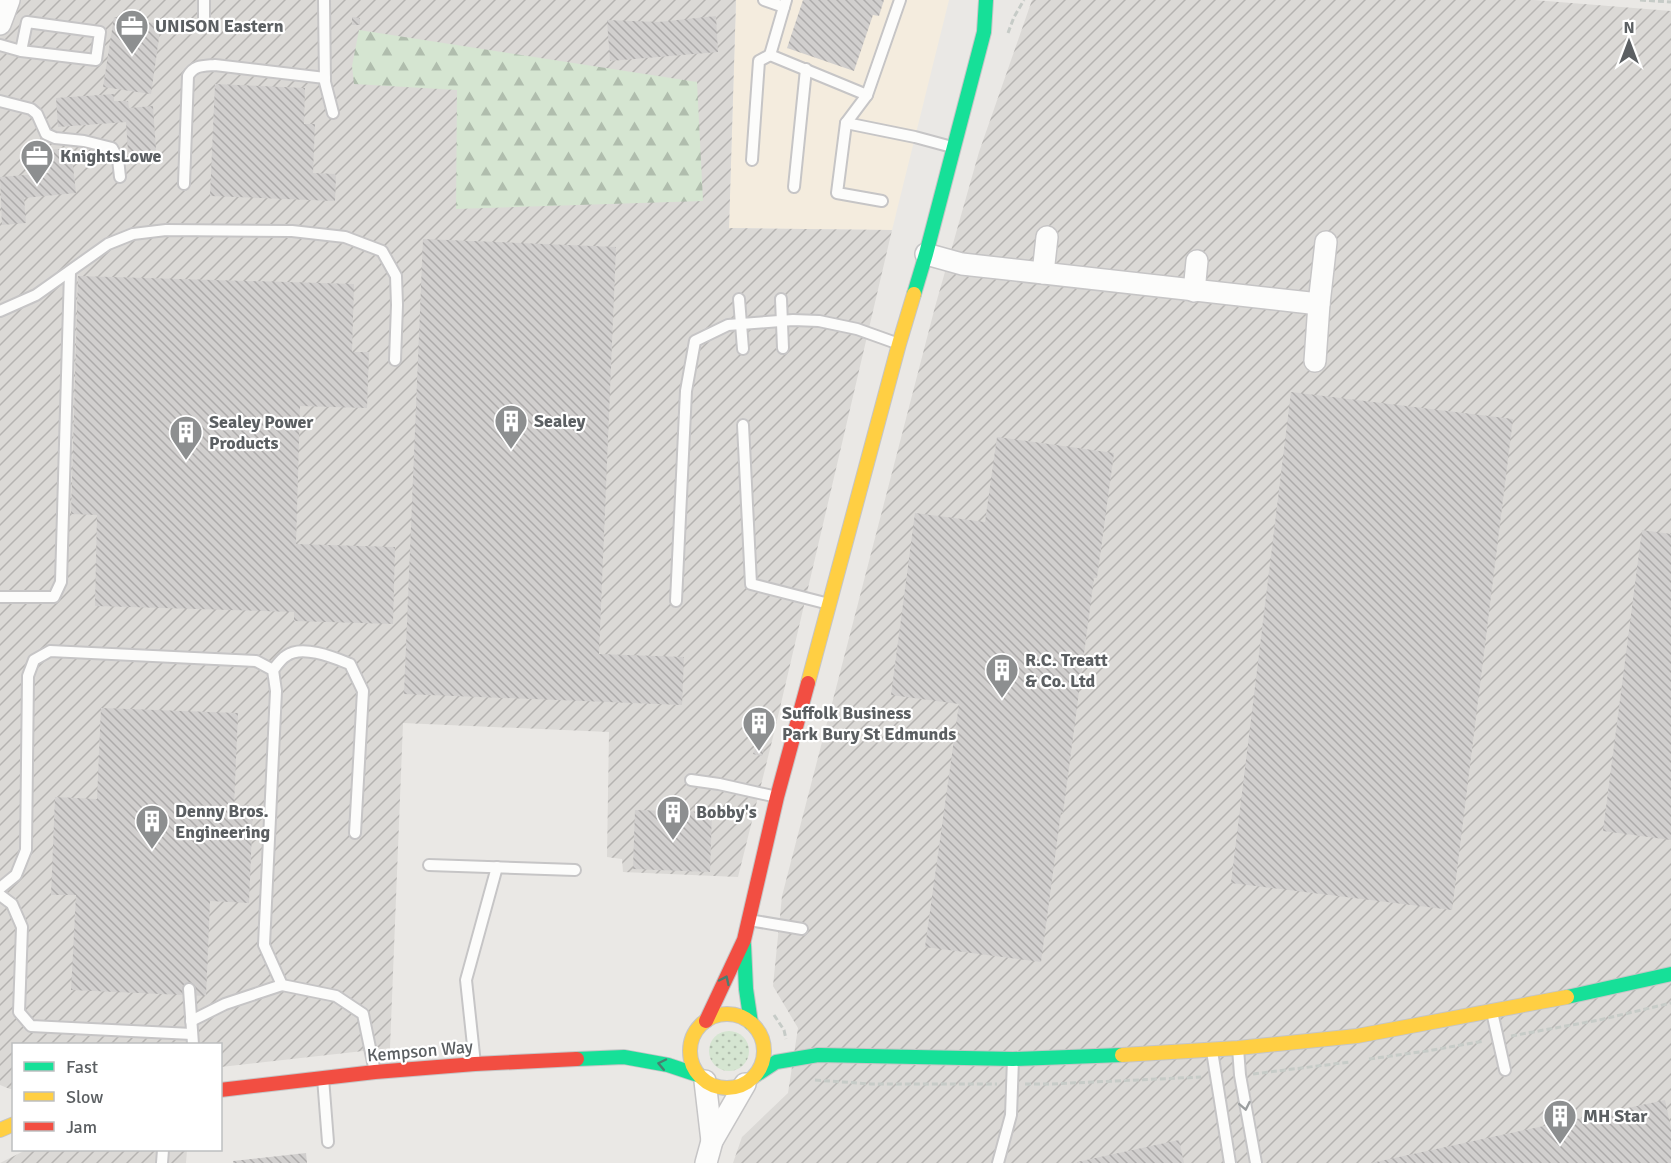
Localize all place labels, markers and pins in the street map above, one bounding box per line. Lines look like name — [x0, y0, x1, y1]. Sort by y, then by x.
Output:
office icon: UNISON Eastern — [114, 8, 150, 55]
place label: UNISON Eastern — [155, 15, 284, 37]
office icon: KnightsLowe — [19, 138, 55, 185]
place label: KnightsLowe — [60, 145, 162, 167]
building icon: Sealey — [493, 403, 529, 450]
place label: Sealey — [534, 410, 585, 432]
place label: Sealey Power Products — [209, 411, 314, 454]
building icon: Sealey Power Products — [168, 414, 204, 461]
place label: R.C. Treatt & Co. Ltd — [1025, 649, 1108, 692]
building icon: R.C. Treatt & Co. Ltd — [984, 652, 1020, 699]
place label: Suffolk Business Park Bury St Edmunds — [782, 702, 956, 745]
building icon: Suffolk Business Park Bury St Edmunds — [741, 705, 777, 752]
building icon: Bobby's — [655, 794, 691, 841]
place label: Denny Bros. Engineering — [175, 800, 271, 843]
place label: Bobby's — [696, 801, 757, 823]
building icon: Denny Bros. Engineering — [134, 803, 170, 850]
building icon: MH Star — [1542, 1098, 1578, 1145]
place label: MH Star — [1583, 1105, 1648, 1127]

